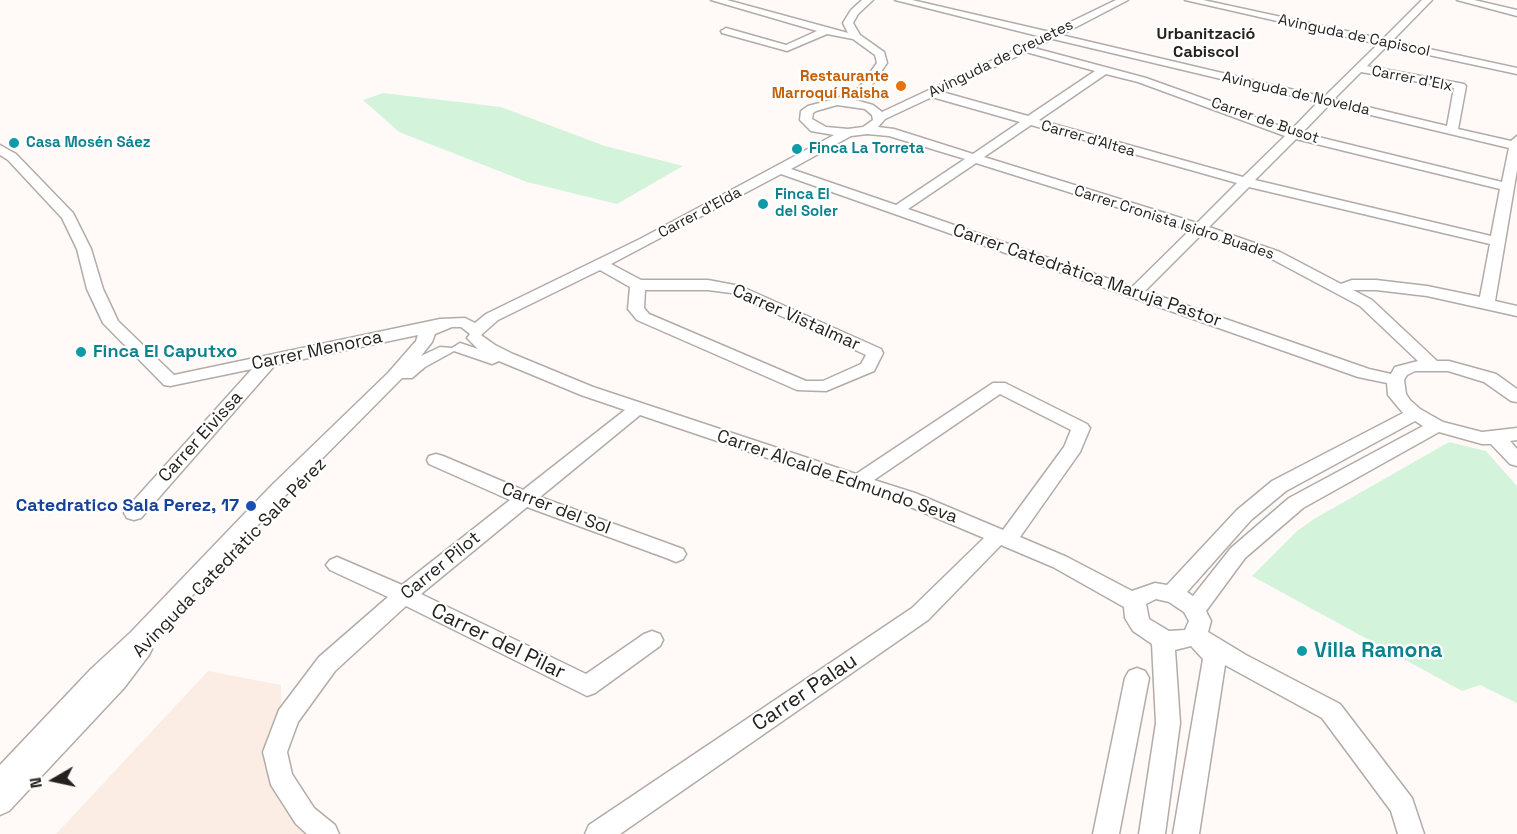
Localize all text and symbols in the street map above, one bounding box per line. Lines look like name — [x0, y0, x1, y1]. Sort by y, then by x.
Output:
street label: Avinguda de Capiscol — [1276, 11, 1432, 61]
street label: Avinguda de Creuetes — [926, 16, 1076, 102]
district label: Urbanització Cabiscol — [1157, 25, 1255, 63]
street label: Carrer d’Elx — [1370, 62, 1454, 96]
place label: Restaurante Marroquí Raisha — [772, 68, 889, 103]
street label: Avinguda de Novelda — [1220, 68, 1372, 120]
marker: Restaurante Marroquí Raisha — [894, 79, 908, 93]
street label: Carrer de Busot — [1209, 94, 1321, 148]
street label: Carrer d'Altea — [1039, 117, 1137, 161]
place label: Casa Mosén Sáez — [26, 134, 150, 152]
marker: Casa Mosén Sáez — [7, 136, 21, 150]
place label: Finca La Torreta — [809, 140, 924, 158]
marker: Finca La Torreta — [790, 142, 804, 156]
street label: Carrer Cronista Isidro Buades — [1072, 182, 1276, 264]
street label: Carrer d'Elda — [655, 184, 745, 242]
place label: Finca El del Soler — [775, 186, 838, 221]
marker: Finca El del Soler — [756, 197, 770, 211]
street label: Carrer Catedràtica Maruja Pastor — [950, 220, 1224, 332]
street label: Carrer Vistalmar — [729, 280, 863, 356]
street label: Carrer Menorca — [250, 327, 384, 375]
place label: Finca El Caputxo — [93, 341, 237, 363]
marker: Finca El Caputxo — [74, 345, 88, 359]
street label: Carrer Eivissa — [154, 387, 248, 487]
street label: Carrer Alcalde Edmundo Seva — [714, 426, 960, 528]
street label: Avinguda Catedràtic Sala Pérez — [129, 454, 331, 662]
street label: Carrer del Sol — [498, 478, 614, 540]
place label: Catedratico Sala Perez, 17 — [16, 495, 239, 517]
marker: Catedratico Sala Perez, 17 — [244, 499, 258, 513]
street label: Carrer Pilot — [397, 527, 485, 605]
street label: Carrer del Pilar — [427, 599, 569, 685]
place label: Villa Ramona — [1314, 638, 1442, 664]
marker: Villa Ramona — [1295, 644, 1309, 658]
street label: Carrer Palau — [748, 649, 862, 737]
north arrow — [24, 750, 84, 810]
text: N — [25, 776, 47, 790]

